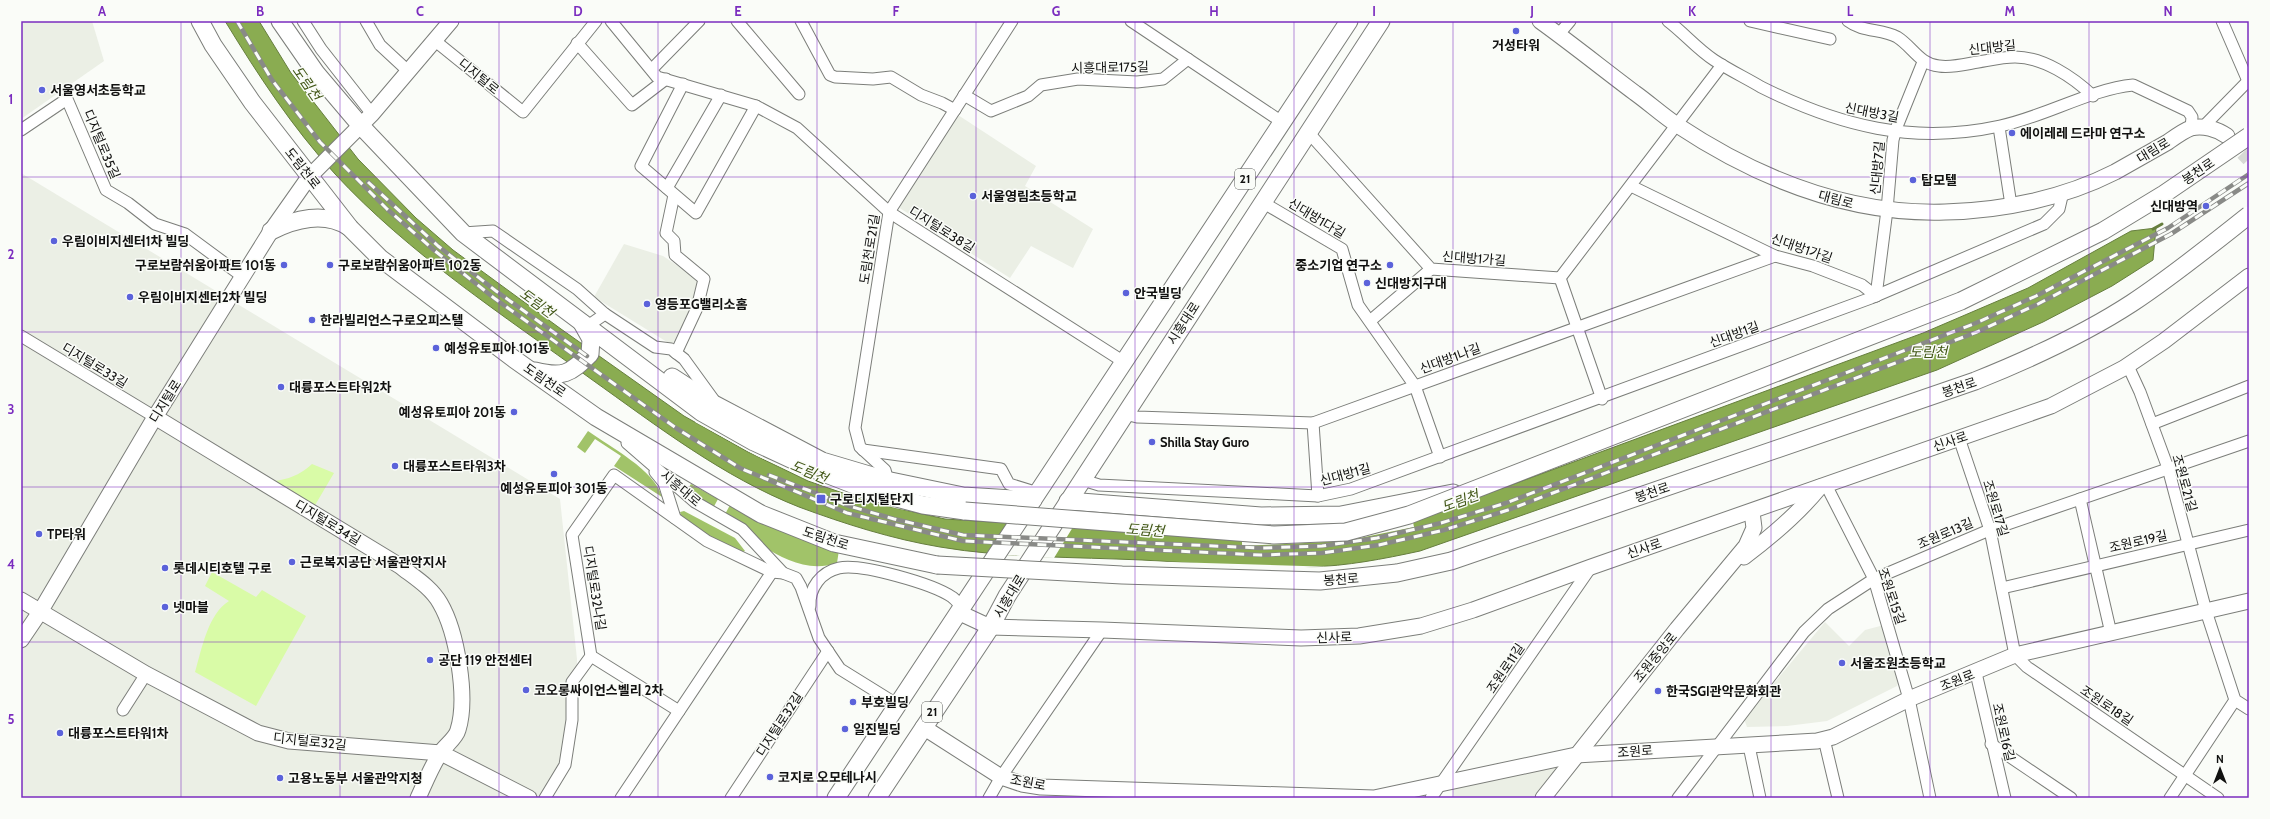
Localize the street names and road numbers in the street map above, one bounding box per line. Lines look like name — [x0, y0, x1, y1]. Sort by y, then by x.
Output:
street label: 신대방길 — [1967, 37, 2017, 57]
street label: 디지털로 — [455, 55, 503, 97]
street label: 시흥대로175길 — [1071, 58, 1149, 76]
street label: 신대방3길 — [1844, 99, 1900, 125]
street label: 디지털로35길 — [80, 107, 124, 181]
street label: 대림로 — [2133, 134, 2173, 166]
street label: 신대방7길 — [1867, 140, 1887, 196]
street label: 도림천로 — [282, 144, 324, 192]
street label: 봉천로 — [2179, 154, 2217, 188]
road number: 21 — [1235, 169, 1255, 189]
street label: 대림로 — [1817, 187, 1855, 211]
street label: 신대방1다길 — [1285, 195, 1349, 241]
street label: 디지털로38길 — [906, 202, 978, 256]
street label: 도림천로21길 — [856, 213, 882, 285]
street label: 신대방1가길 — [1769, 230, 1835, 266]
street label: 신대방1가길 — [1441, 248, 1507, 268]
street label: 시흥대로 — [1163, 299, 1203, 347]
street label: 신대방1길 — [1707, 318, 1761, 350]
street label: 디지털로33길 — [59, 339, 131, 391]
street label: 신대방1나길 — [1417, 340, 1483, 376]
street label: 도림천로 — [521, 360, 569, 400]
street label: 봉천로 — [1939, 374, 1979, 400]
street label: 디지털로 — [146, 376, 184, 426]
street label: 신사로 — [1930, 428, 1970, 454]
street label: 조원로21길 — [2169, 452, 2201, 514]
street label: 신대방1길 — [1318, 460, 1372, 488]
street label: 시흥대로 — [658, 466, 704, 510]
street label: 조원로17길 — [1980, 478, 2012, 538]
street label: 봉천로 — [1632, 479, 1672, 505]
street label: 디지털로34길 — [292, 496, 364, 548]
street label: 조원로13길 — [1915, 514, 1975, 552]
street label: 도림천로 — [801, 523, 851, 553]
street label: 조원로19길 — [2107, 527, 2169, 555]
street label: 신사로 — [1624, 535, 1664, 561]
street label: 디지털로32나길 — [580, 544, 610, 632]
street label: 조원로15길 — [1875, 565, 1909, 627]
street label: 봉천로 — [1323, 570, 1359, 588]
street label: 시흥대로 — [990, 571, 1028, 621]
street label: 신사로 — [1316, 628, 1352, 646]
street label: 조원중앙로 — [1630, 629, 1680, 685]
street label: 조원로11길 — [1483, 640, 1527, 696]
street label: 조원로 — [1937, 666, 1977, 694]
street label: 조원로18길 — [2078, 682, 2136, 728]
street label: 디지털로32길 — [752, 689, 806, 759]
street label: 조원로16길 — [1990, 701, 2018, 763]
road number: 21 — [922, 702, 942, 722]
street label: 디지털로32길 — [273, 729, 347, 753]
street label: 조원로 — [1617, 742, 1653, 760]
street label: 조원로 — [1009, 771, 1047, 793]

